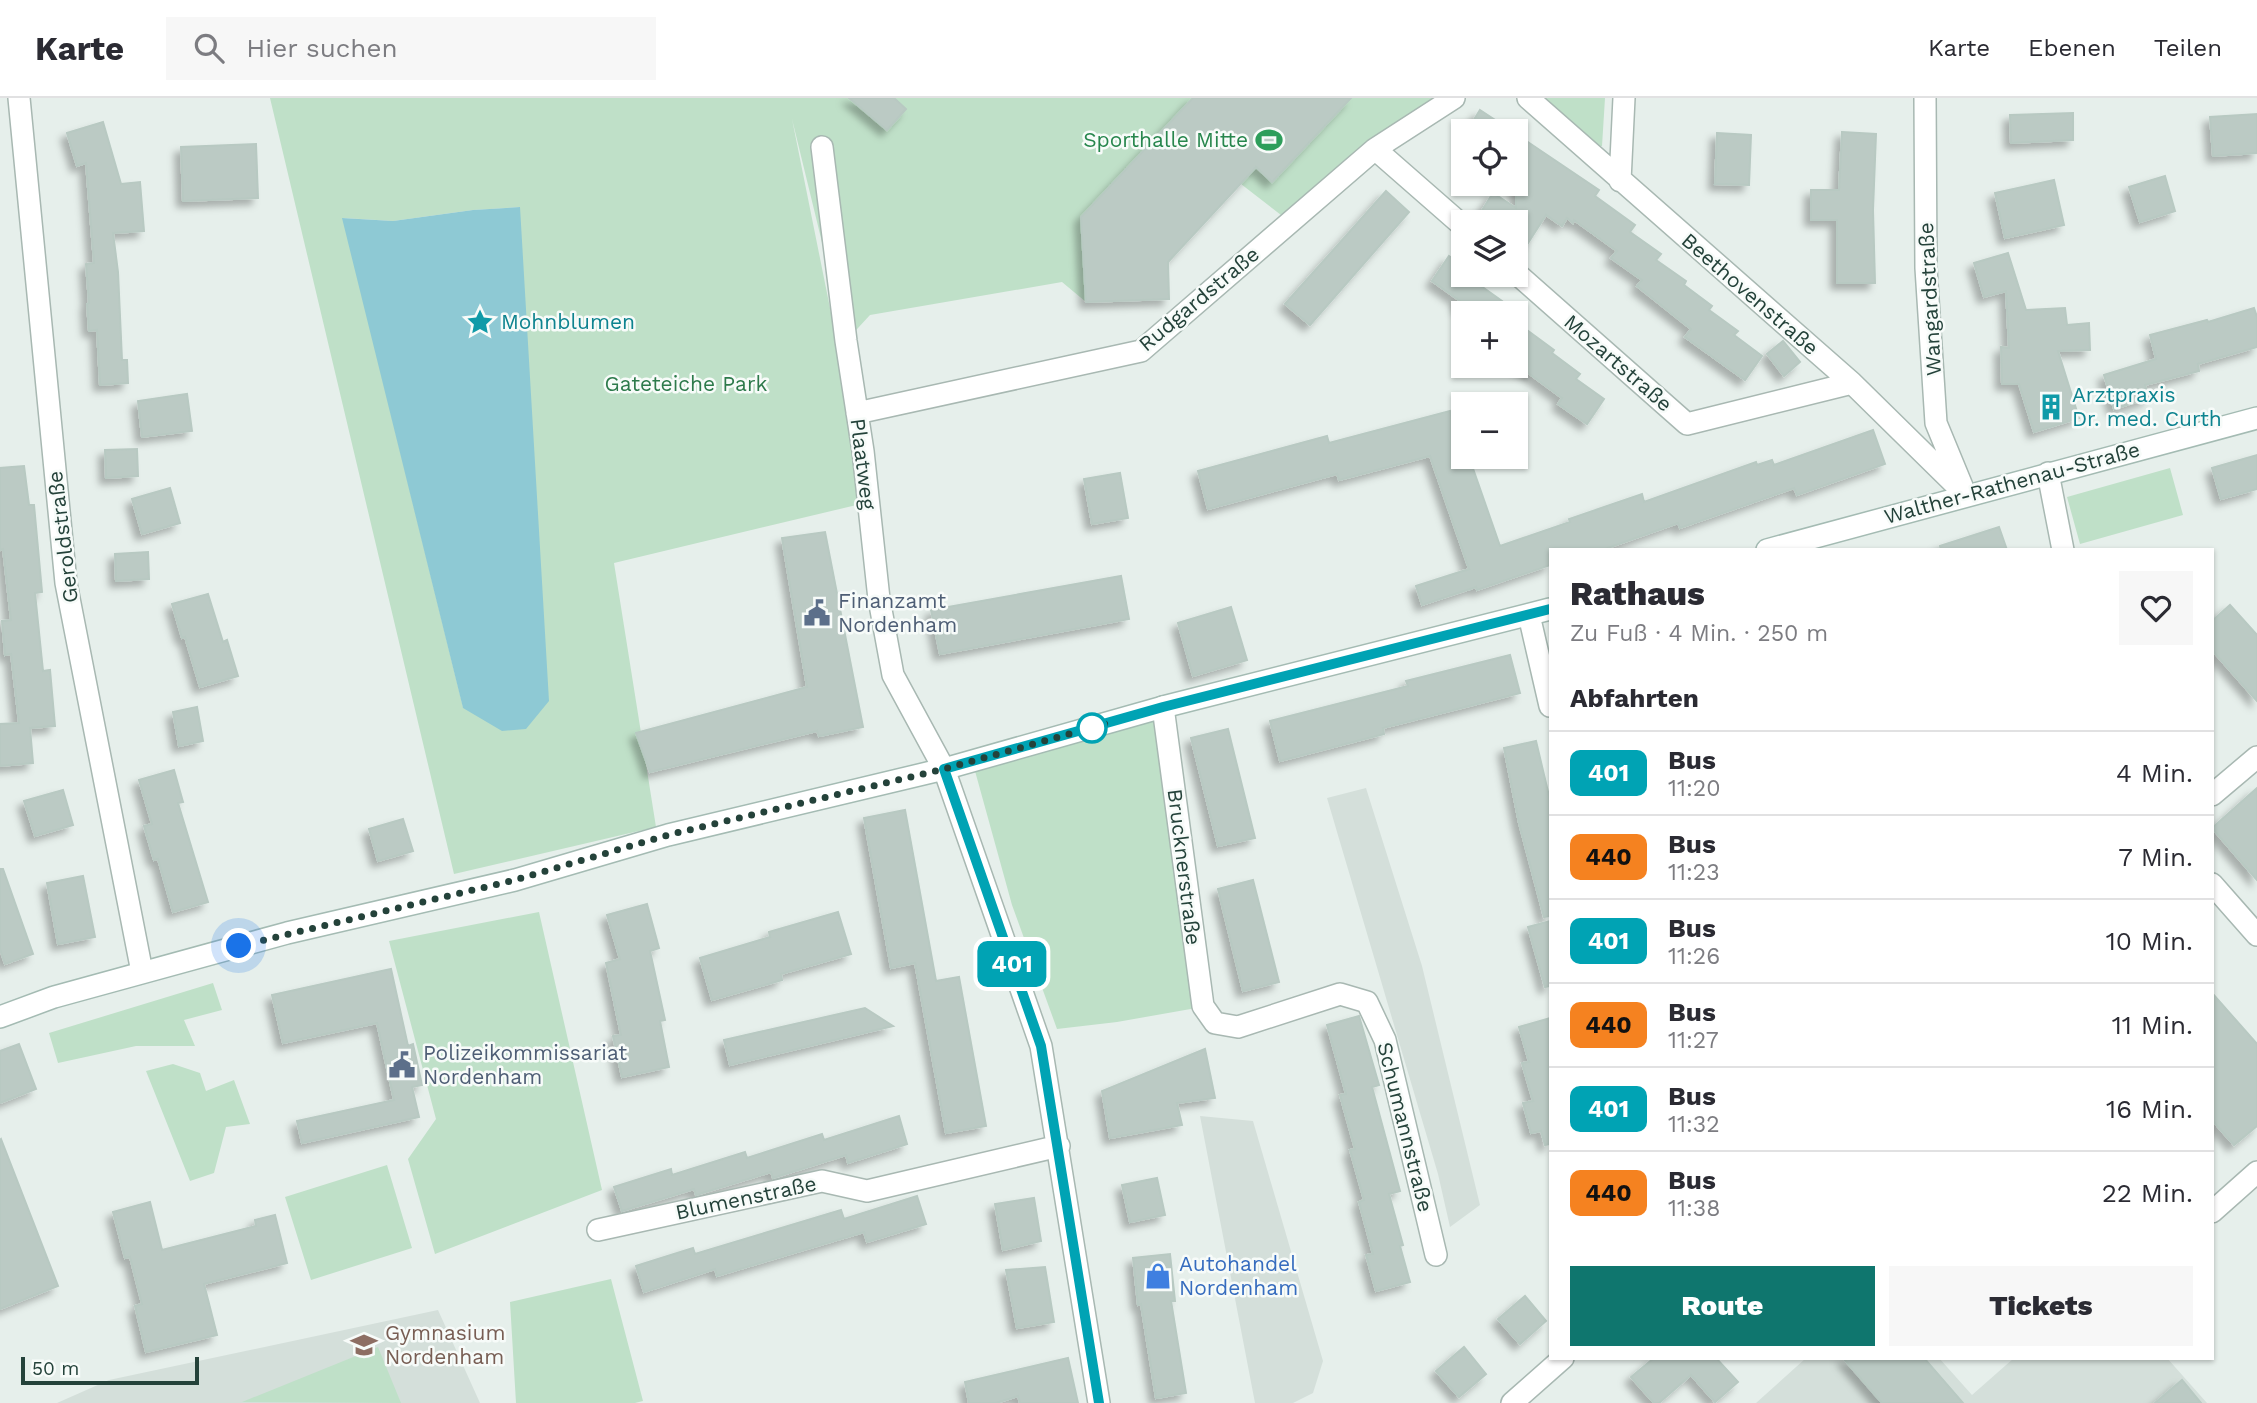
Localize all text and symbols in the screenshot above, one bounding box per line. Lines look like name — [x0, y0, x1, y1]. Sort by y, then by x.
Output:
search box — [166, 17, 656, 80]
text: Karte — [35, 29, 124, 68]
icon: search — [190, 29, 228, 67]
text: Hier suchen — [246, 33, 398, 63]
text: Karte — [1928, 34, 1990, 62]
text: Ebenen — [2028, 34, 2116, 62]
text: Teilen — [2154, 34, 2222, 62]
map controls — [1451, 119, 1528, 469]
button: locate — [1451, 119, 1528, 196]
sports icon: Sporthalle Mitte — [1254, 125, 1284, 155]
place label: Sporthalle Mitte — [1083, 127, 1248, 152]
button: layers — [1451, 210, 1528, 287]
street label: Wangardstraße — [1913, 222, 1946, 376]
street label: Beethovenstraße — [1677, 227, 1824, 360]
street label: Rudgardstraße — [1133, 241, 1264, 356]
button: + — [1451, 301, 1528, 378]
place icon: Mohnblumen — [465, 307, 495, 337]
place label: Mohnblumen — [501, 309, 635, 334]
street label: Mozartstraße — [1559, 309, 1678, 416]
park label: Gateteiche Park — [605, 371, 768, 396]
place label: Arztpraxis Dr. med. Curth — [2072, 382, 2222, 431]
button: − — [1451, 392, 1528, 469]
building icon: Arztpraxis Dr. med. Curth — [2036, 392, 2066, 422]
street label: Plaatweg — [845, 417, 882, 512]
street label: Walther-Rathenau-Straße — [1881, 436, 2143, 529]
street label: Geroldstraße — [42, 470, 83, 605]
button: heart — [2119, 571, 2193, 645]
text: Rathaus — [1570, 574, 1705, 613]
place label: Finanzamt Nordenham — [838, 588, 957, 637]
public building icon: Finanzamt Nordenham — [802, 598, 832, 628]
text: Zu Fuß · 4 Min. · 250 m — [1570, 620, 1828, 647]
text: Abfahrten — [1570, 683, 1699, 713]
unlabelled marker — [1077, 713, 1107, 743]
text: Bus — [1668, 745, 1716, 775]
text: 4 Min. — [2116, 758, 2193, 788]
text: 401 — [1588, 759, 1629, 787]
text: 11:20 — [1668, 775, 1720, 802]
street label: Brucknerstraße — [1163, 787, 1206, 947]
text: Bus — [1668, 829, 1716, 859]
text: 7 Min. — [2118, 842, 2193, 872]
text: 440 — [1585, 843, 1632, 871]
text: 11:23 — [1668, 859, 1720, 886]
text: Bus — [1668, 913, 1716, 943]
text: 10 Min. — [2106, 926, 2193, 956]
text: 401 — [1588, 927, 1629, 955]
your location — [221, 928, 256, 963]
line badge: 401 — [972, 941, 1052, 987]
text: 11:26 — [1668, 943, 1720, 970]
text: 401 — [991, 950, 1033, 978]
text: Bus — [1668, 997, 1716, 1027]
text: 11 Min. — [2112, 1010, 2193, 1040]
text: 440 — [1585, 1011, 1632, 1039]
text: 11:27 — [1668, 1027, 1719, 1054]
street label: Schumannstraße — [1372, 1039, 1439, 1214]
place label: Polizeikommissariat Nordenham — [423, 1040, 627, 1089]
public building icon: Polizeikommissariat Nordenham — [387, 1050, 417, 1080]
text: Bus — [1668, 1081, 1716, 1111]
text: 16 Min. — [2106, 1094, 2193, 1124]
text: 401 — [1588, 1095, 1629, 1123]
text: 11:32 — [1668, 1111, 1720, 1138]
text: Bus — [1668, 1165, 1716, 1195]
street label: Blumenstraße — [673, 1170, 819, 1225]
text: 22 Min. — [2102, 1178, 2193, 1208]
text: 440 — [1585, 1179, 1632, 1207]
text: 11:38 — [1668, 1195, 1720, 1222]
place label: Autohandel Nordenham — [1179, 1251, 1298, 1300]
shop icon: Autohandel Nordenham — [1143, 1261, 1173, 1291]
button: Route — [1570, 1266, 1875, 1346]
button: Tickets — [1889, 1266, 2193, 1346]
place label: Gymnasium Nordenham — [385, 1320, 505, 1369]
school or university icon: Gymnasium Nordenham — [349, 1330, 379, 1360]
scale bar — [21, 1354, 200, 1386]
text: 50 m — [32, 1357, 79, 1380]

